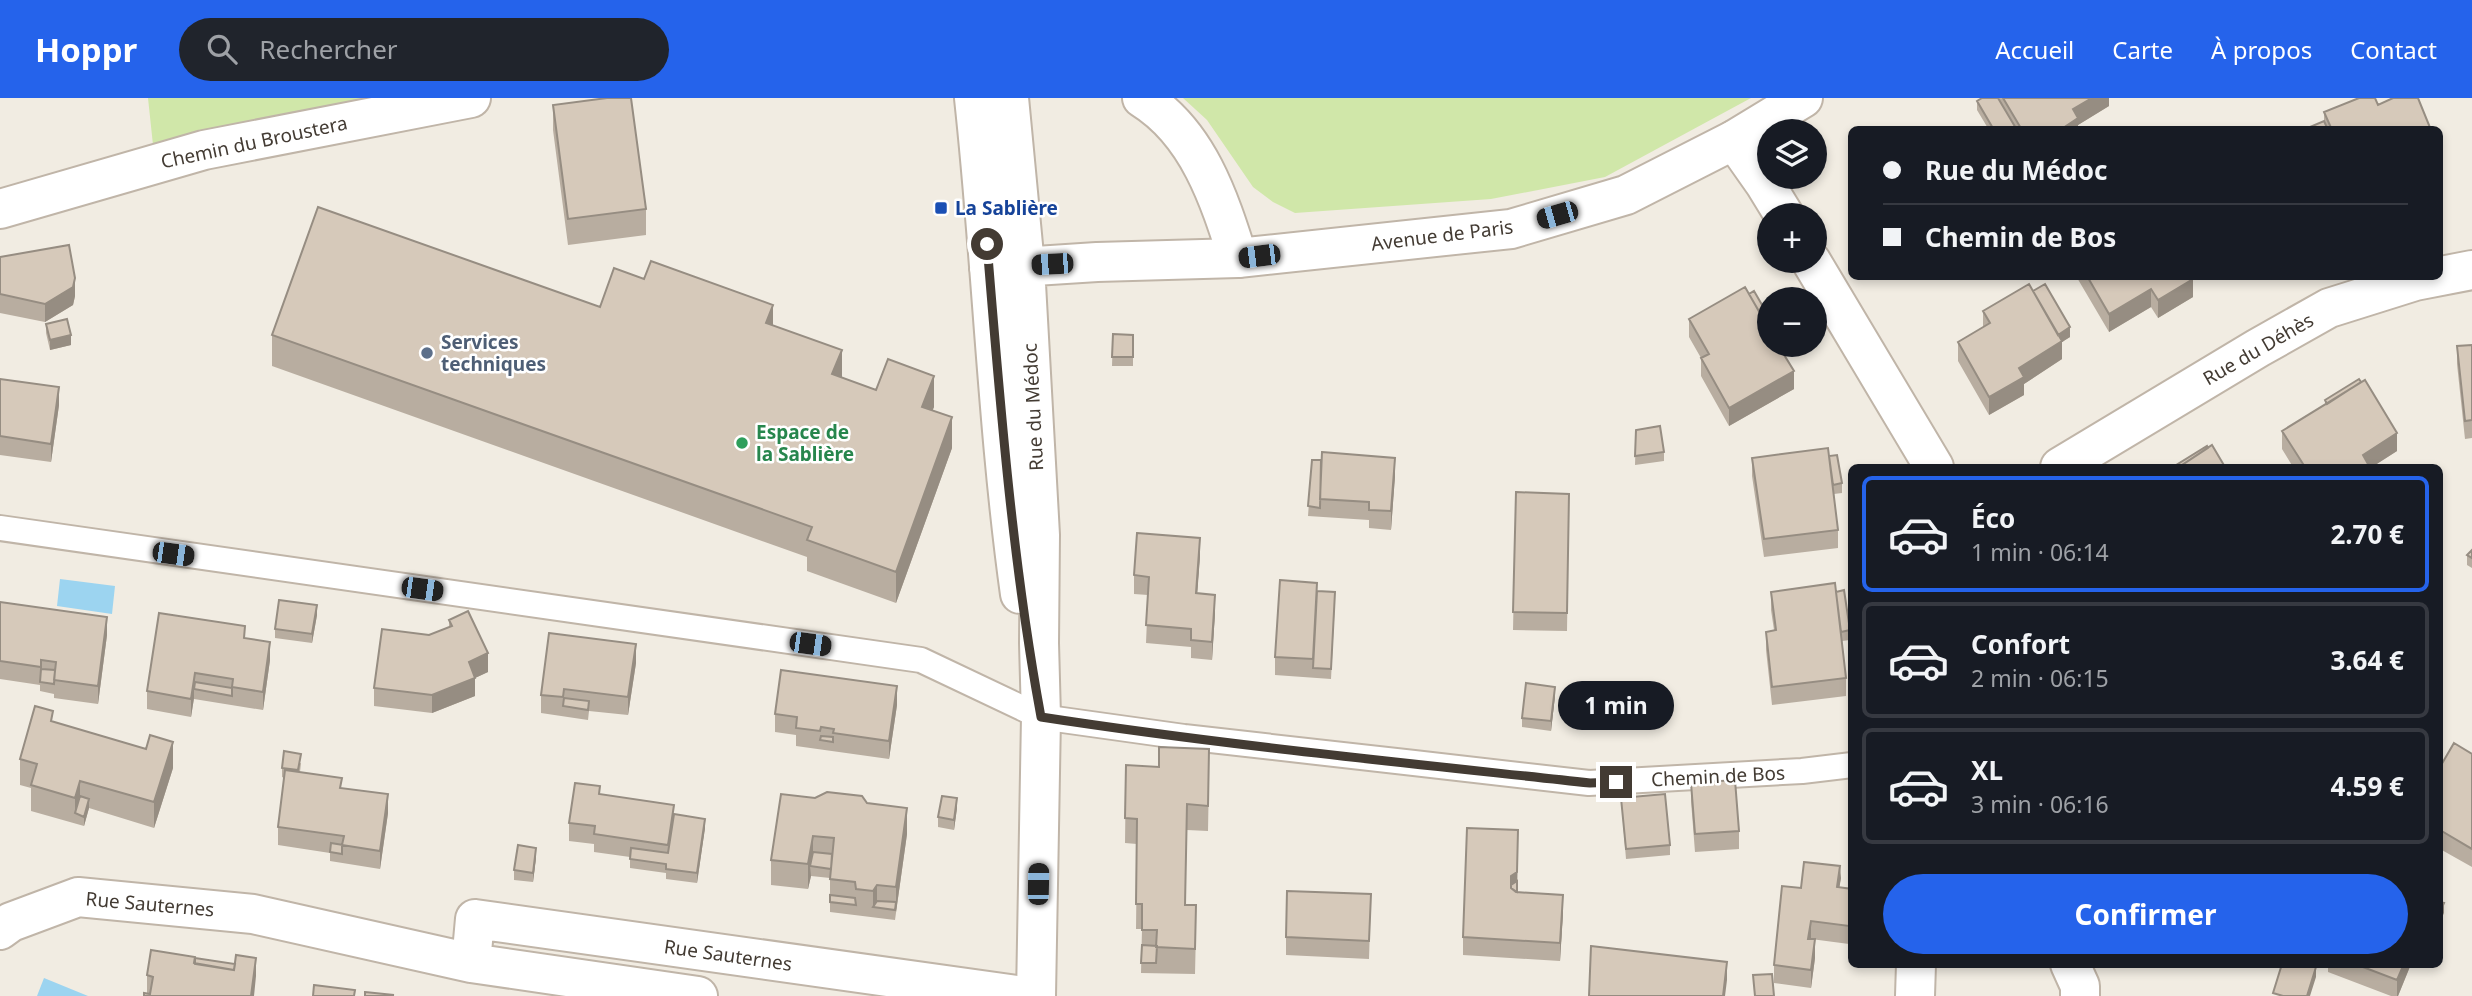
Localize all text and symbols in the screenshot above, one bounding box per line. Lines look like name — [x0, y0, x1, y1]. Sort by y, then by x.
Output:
search box — [179, 18, 669, 81]
text: Hoppr — [35, 27, 137, 72]
icon: search — [203, 30, 241, 68]
text: Rechercher — [259, 31, 398, 67]
text: Accueil — [1995, 33, 2074, 66]
text: Carte — [2112, 33, 2173, 66]
text: À propos — [2211, 33, 2312, 66]
text: Contact — [2350, 33, 2437, 66]
street label: Chemin du Broustera — [158, 110, 350, 174]
map controls — [1757, 119, 1827, 357]
button: layers — [1757, 119, 1827, 189]
text: Rue du Médoc — [1925, 152, 2107, 188]
place label: La Sablière — [955, 195, 1058, 221]
car — [1534, 199, 1581, 231]
marker: La Sablière — [933, 200, 949, 216]
button: + — [1757, 203, 1827, 273]
street label: Avenue de Paris — [1369, 213, 1515, 257]
text: Chemin de Bos — [1925, 219, 2116, 255]
route start — [971, 228, 1003, 260]
car — [1237, 243, 1282, 269]
car — [1031, 252, 1074, 276]
button: − — [1757, 287, 1827, 357]
street label: Rue du Déhès — [2198, 307, 2318, 391]
place label: Services techniques — [441, 329, 546, 377]
street label: Rue du Médoc — [1017, 342, 1049, 472]
marker: Services techniques — [419, 345, 435, 361]
place label: Espace de la Sablière — [756, 419, 854, 467]
marker: Espace de la Sablière — [734, 435, 750, 451]
text: Éco — [1971, 500, 2015, 536]
icon: car — [1887, 503, 1950, 566]
text: 2.70 € — [2330, 516, 2404, 552]
text: 1 min · 06:14 — [1971, 536, 2109, 568]
car — [151, 541, 196, 567]
car — [400, 576, 445, 602]
text: Confort — [1971, 626, 2070, 662]
icon: car — [1887, 629, 1950, 692]
car — [788, 631, 833, 657]
text: 3.64 € — [2330, 642, 2404, 678]
text: 2 min · 06:15 — [1971, 662, 2109, 694]
callout: 1 min — [1558, 680, 1674, 730]
text: 1 min — [1584, 689, 1648, 721]
text: XL — [1971, 752, 2003, 788]
icon: car — [1887, 755, 1950, 818]
street label: Chemin de Bos — [1650, 760, 1786, 792]
route end — [1600, 766, 1632, 798]
text: 4.59 € — [2330, 768, 2404, 804]
text: 3 min · 06:16 — [1971, 788, 2109, 820]
car — [1028, 863, 1049, 905]
button: Confirmer — [1883, 874, 2408, 954]
street label: Rue Sauternes — [85, 885, 215, 923]
street label: Rue Sauternes — [662, 933, 794, 977]

